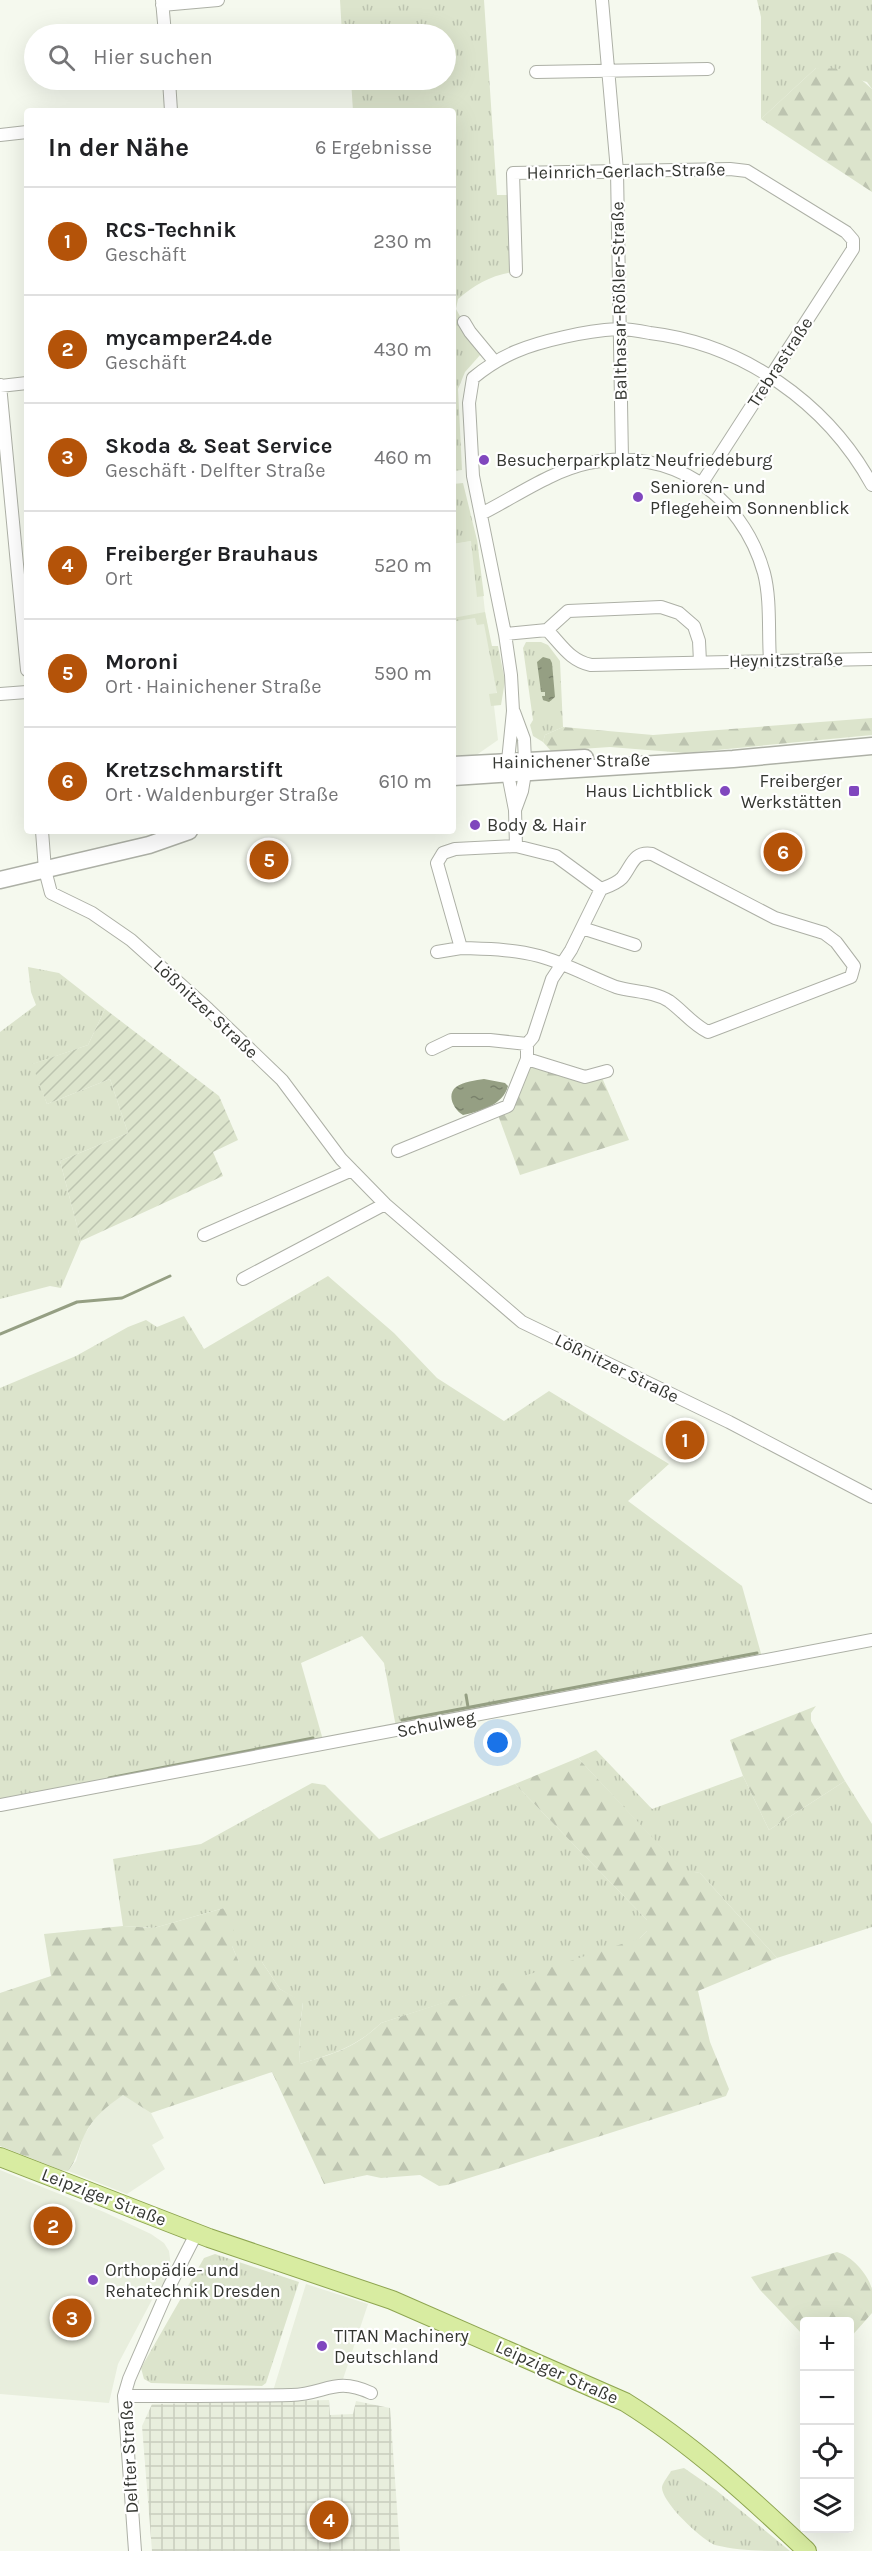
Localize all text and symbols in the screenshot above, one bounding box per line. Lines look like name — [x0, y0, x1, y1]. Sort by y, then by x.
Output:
search box — [24, 24, 456, 90]
icon: search — [45, 41, 78, 74]
text: Hier suchen — [93, 44, 213, 70]
text: In der Nähe — [48, 132, 189, 163]
text: 6 Ergebnisse — [315, 136, 432, 159]
street label: Heinrich-Gerlach-Straße — [526, 158, 726, 184]
street label: Balthasar-Rößler-Straße — [606, 201, 632, 401]
text: RCS-Technik — [105, 217, 236, 243]
text: 1 — [64, 230, 71, 253]
text: 230 m — [373, 230, 432, 253]
text: Geschäft — [105, 243, 186, 266]
street label: Trebrastraße — [743, 313, 817, 411]
text: mycamper24.de — [105, 325, 272, 351]
text: 2 — [61, 338, 74, 361]
text: 430 m — [374, 338, 432, 361]
text: Geschäft — [105, 351, 186, 374]
text: Skoda & Seat Service — [105, 433, 332, 459]
text: 3 — [61, 446, 74, 469]
text: 460 m — [374, 446, 432, 469]
place label: Besucherparkplatz Neufriedeburg — [496, 449, 772, 471]
marker: Besucherparkplatz Neufriedeburg — [477, 453, 491, 467]
text: Geschäft · Delfter Straße — [105, 459, 326, 482]
place label: Senioren- und Pflegeheim Sonnenblick — [650, 476, 849, 519]
marker: Senioren- und Pflegeheim Sonnenblick — [631, 490, 645, 504]
text: Freiberger Brauhaus — [105, 541, 318, 567]
text: 4 — [62, 554, 73, 577]
text: 520 m — [374, 554, 432, 577]
text: Ort — [105, 567, 133, 590]
street label: Heynitzstraße — [729, 648, 843, 672]
text: Moroni — [105, 649, 179, 675]
text: 5 — [62, 662, 73, 685]
text: 590 m — [374, 662, 432, 685]
text: Ort · Hainichener Straße — [105, 675, 321, 698]
street label: Hainichener Straße — [492, 749, 650, 773]
text: Kretzschmarstift — [105, 757, 283, 783]
text: 6 — [61, 770, 74, 793]
text: 610 m — [379, 770, 432, 793]
place label: Freiberger Werkstätten — [741, 770, 842, 813]
place label: Haus Lichtblick — [585, 780, 713, 802]
text: Ort · Waldenburger Straße — [105, 783, 339, 806]
marker: Haus Lichtblick — [718, 784, 732, 798]
marker: Freiberger Werkstätten — [847, 784, 861, 798]
place label: Body & Hair — [487, 814, 586, 836]
marker: Body & Hair — [468, 818, 482, 832]
pin: 6 — [764, 830, 802, 874]
pin: 5 — [250, 838, 288, 882]
street label: Lößnitzer Straße — [149, 955, 263, 1063]
street label: Lößnitzer Straße — [551, 1328, 683, 1408]
pin: 1 — [666, 1418, 704, 1462]
street label: Schulweg — [395, 1706, 477, 1742]
your location — [483, 1728, 512, 1757]
street label: Leipziger Straße — [38, 2163, 170, 2231]
pin: 2 — [34, 2204, 72, 2248]
place label: Orthopädie- und Rehatechnik Dresden — [105, 2259, 281, 2302]
marker: Orthopädie- und Rehatechnik Dresden — [86, 2273, 100, 2287]
pin: 3 — [52, 2296, 92, 2340]
map controls — [800, 2317, 854, 2533]
button: + — [800, 2317, 854, 2371]
place label: TITAN Machinery Deutschland — [334, 2325, 470, 2368]
street label: Leipziger Straße — [492, 2335, 622, 2409]
marker: TITAN Machinery Deutschland — [315, 2339, 329, 2353]
button: − — [800, 2371, 854, 2425]
street label: Delfter Straße — [115, 2400, 143, 2514]
button: locate — [800, 2425, 854, 2479]
button: layers — [800, 2479, 854, 2533]
pin: 4 — [310, 2498, 348, 2542]

